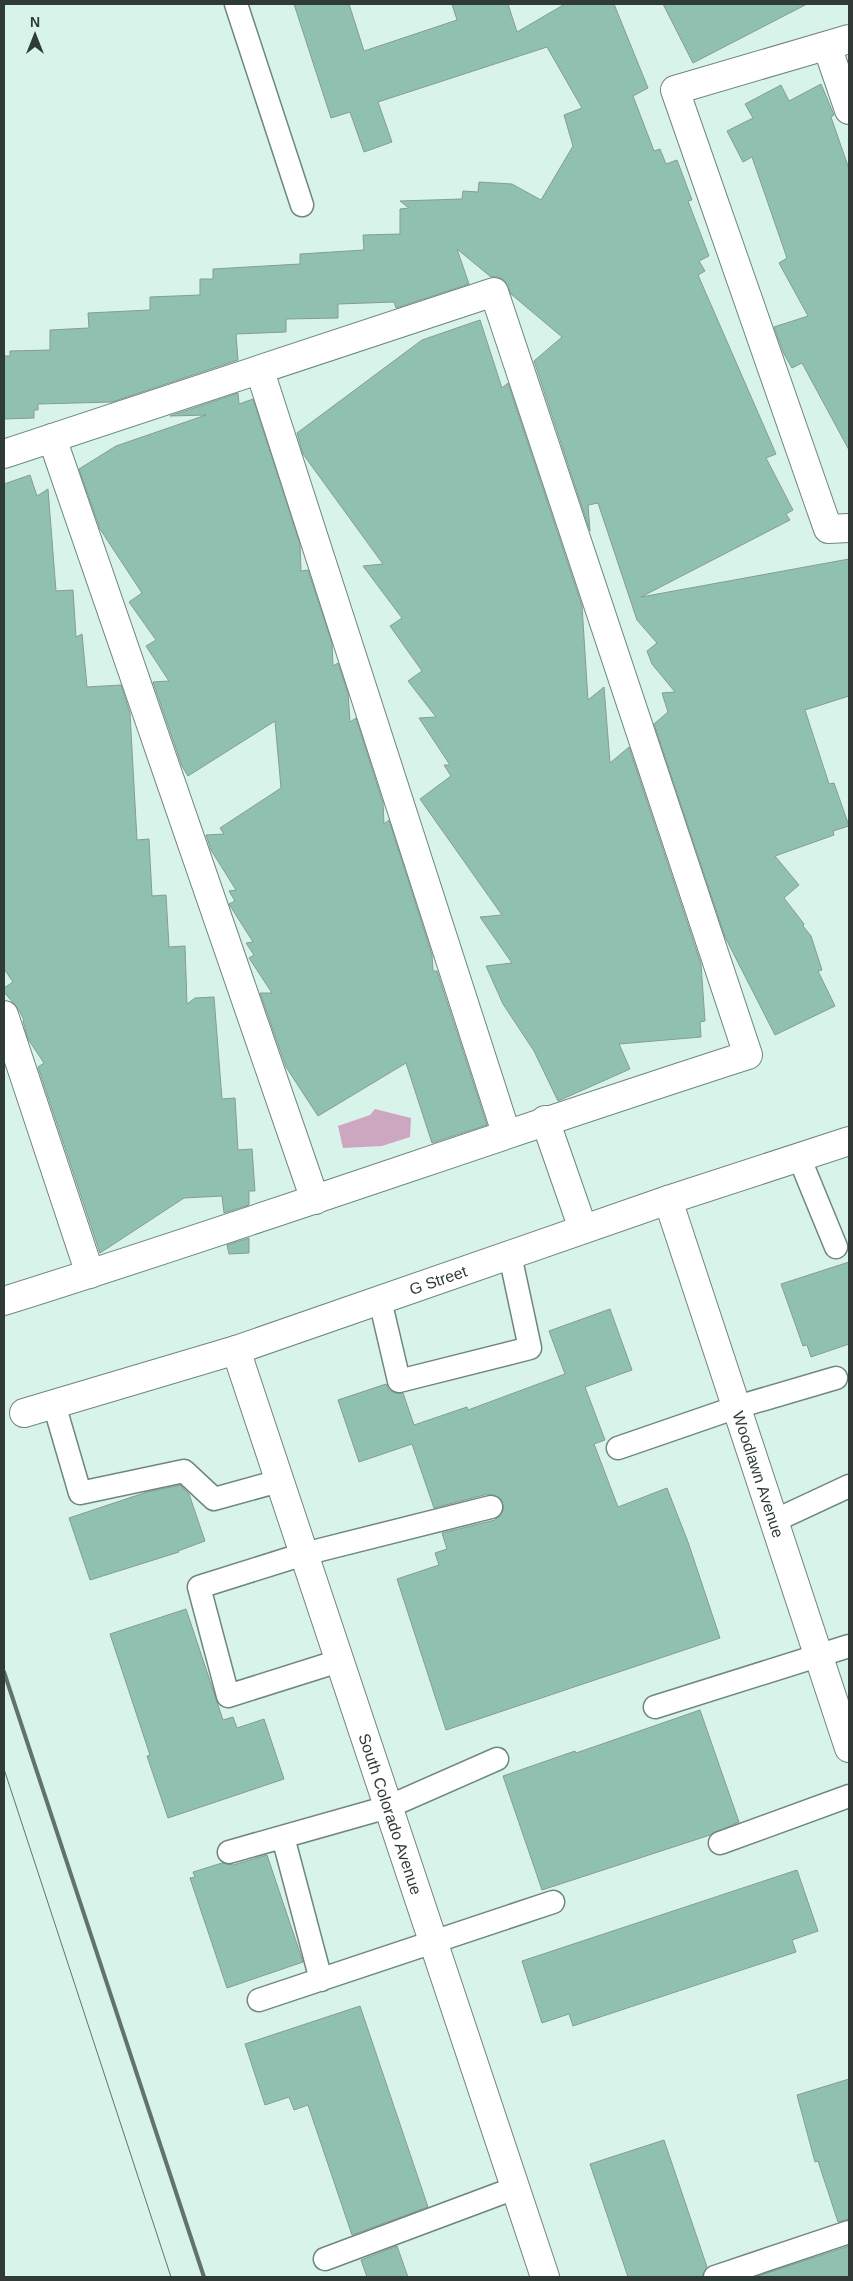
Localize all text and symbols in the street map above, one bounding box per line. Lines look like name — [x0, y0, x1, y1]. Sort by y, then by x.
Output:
north arrow — [10, 10, 60, 60]
text: N — [30, 14, 40, 30]
street label: G Street — [407, 1262, 470, 1298]
street label: Woodlawn Avenue — [729, 1409, 787, 1540]
street label: South Colorado Avenue — [355, 1731, 425, 1897]

